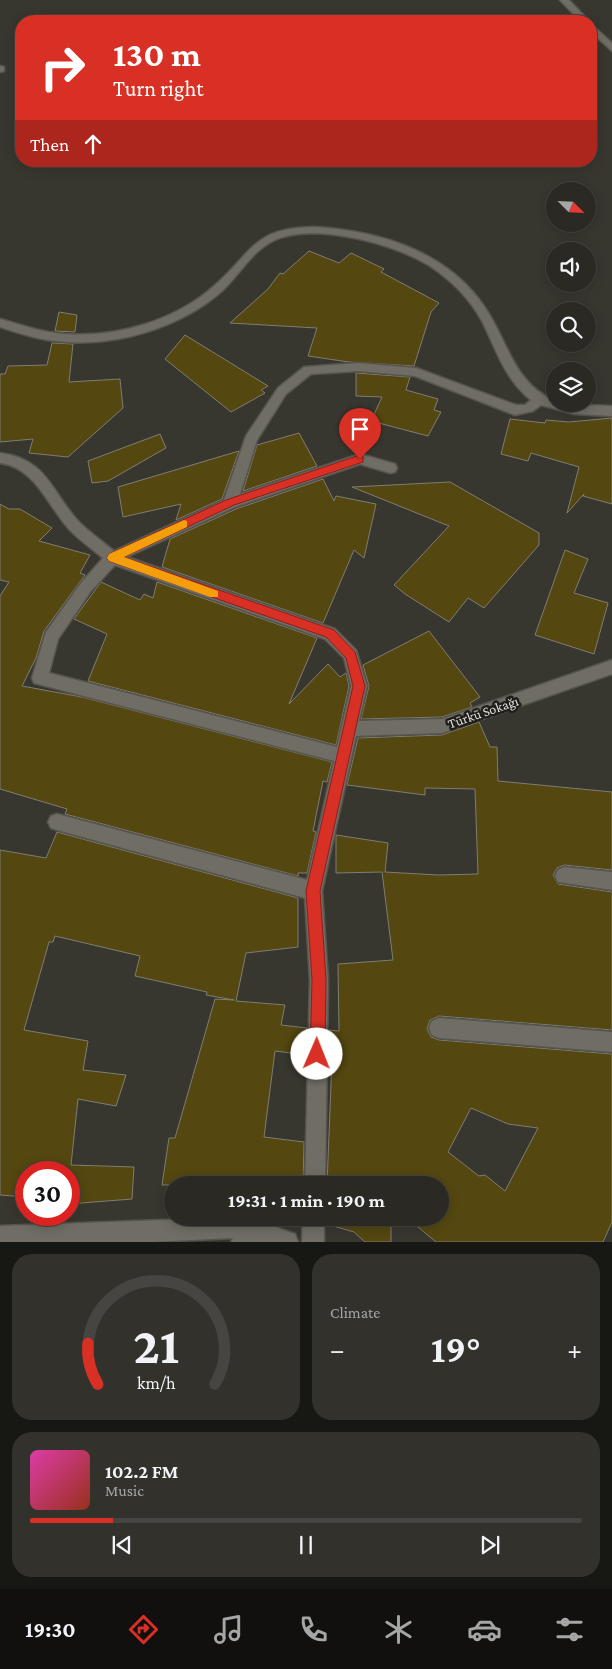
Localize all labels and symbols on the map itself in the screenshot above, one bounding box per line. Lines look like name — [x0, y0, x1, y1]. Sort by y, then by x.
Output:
north arrow — [546, 182, 596, 232]
pin — [339, 408, 381, 459]
street label: Türkü Sokağı — [446, 692, 521, 732]
position arrow — [290, 1027, 342, 1079]
speed limit sign: 30 — [15, 1161, 80, 1226]

